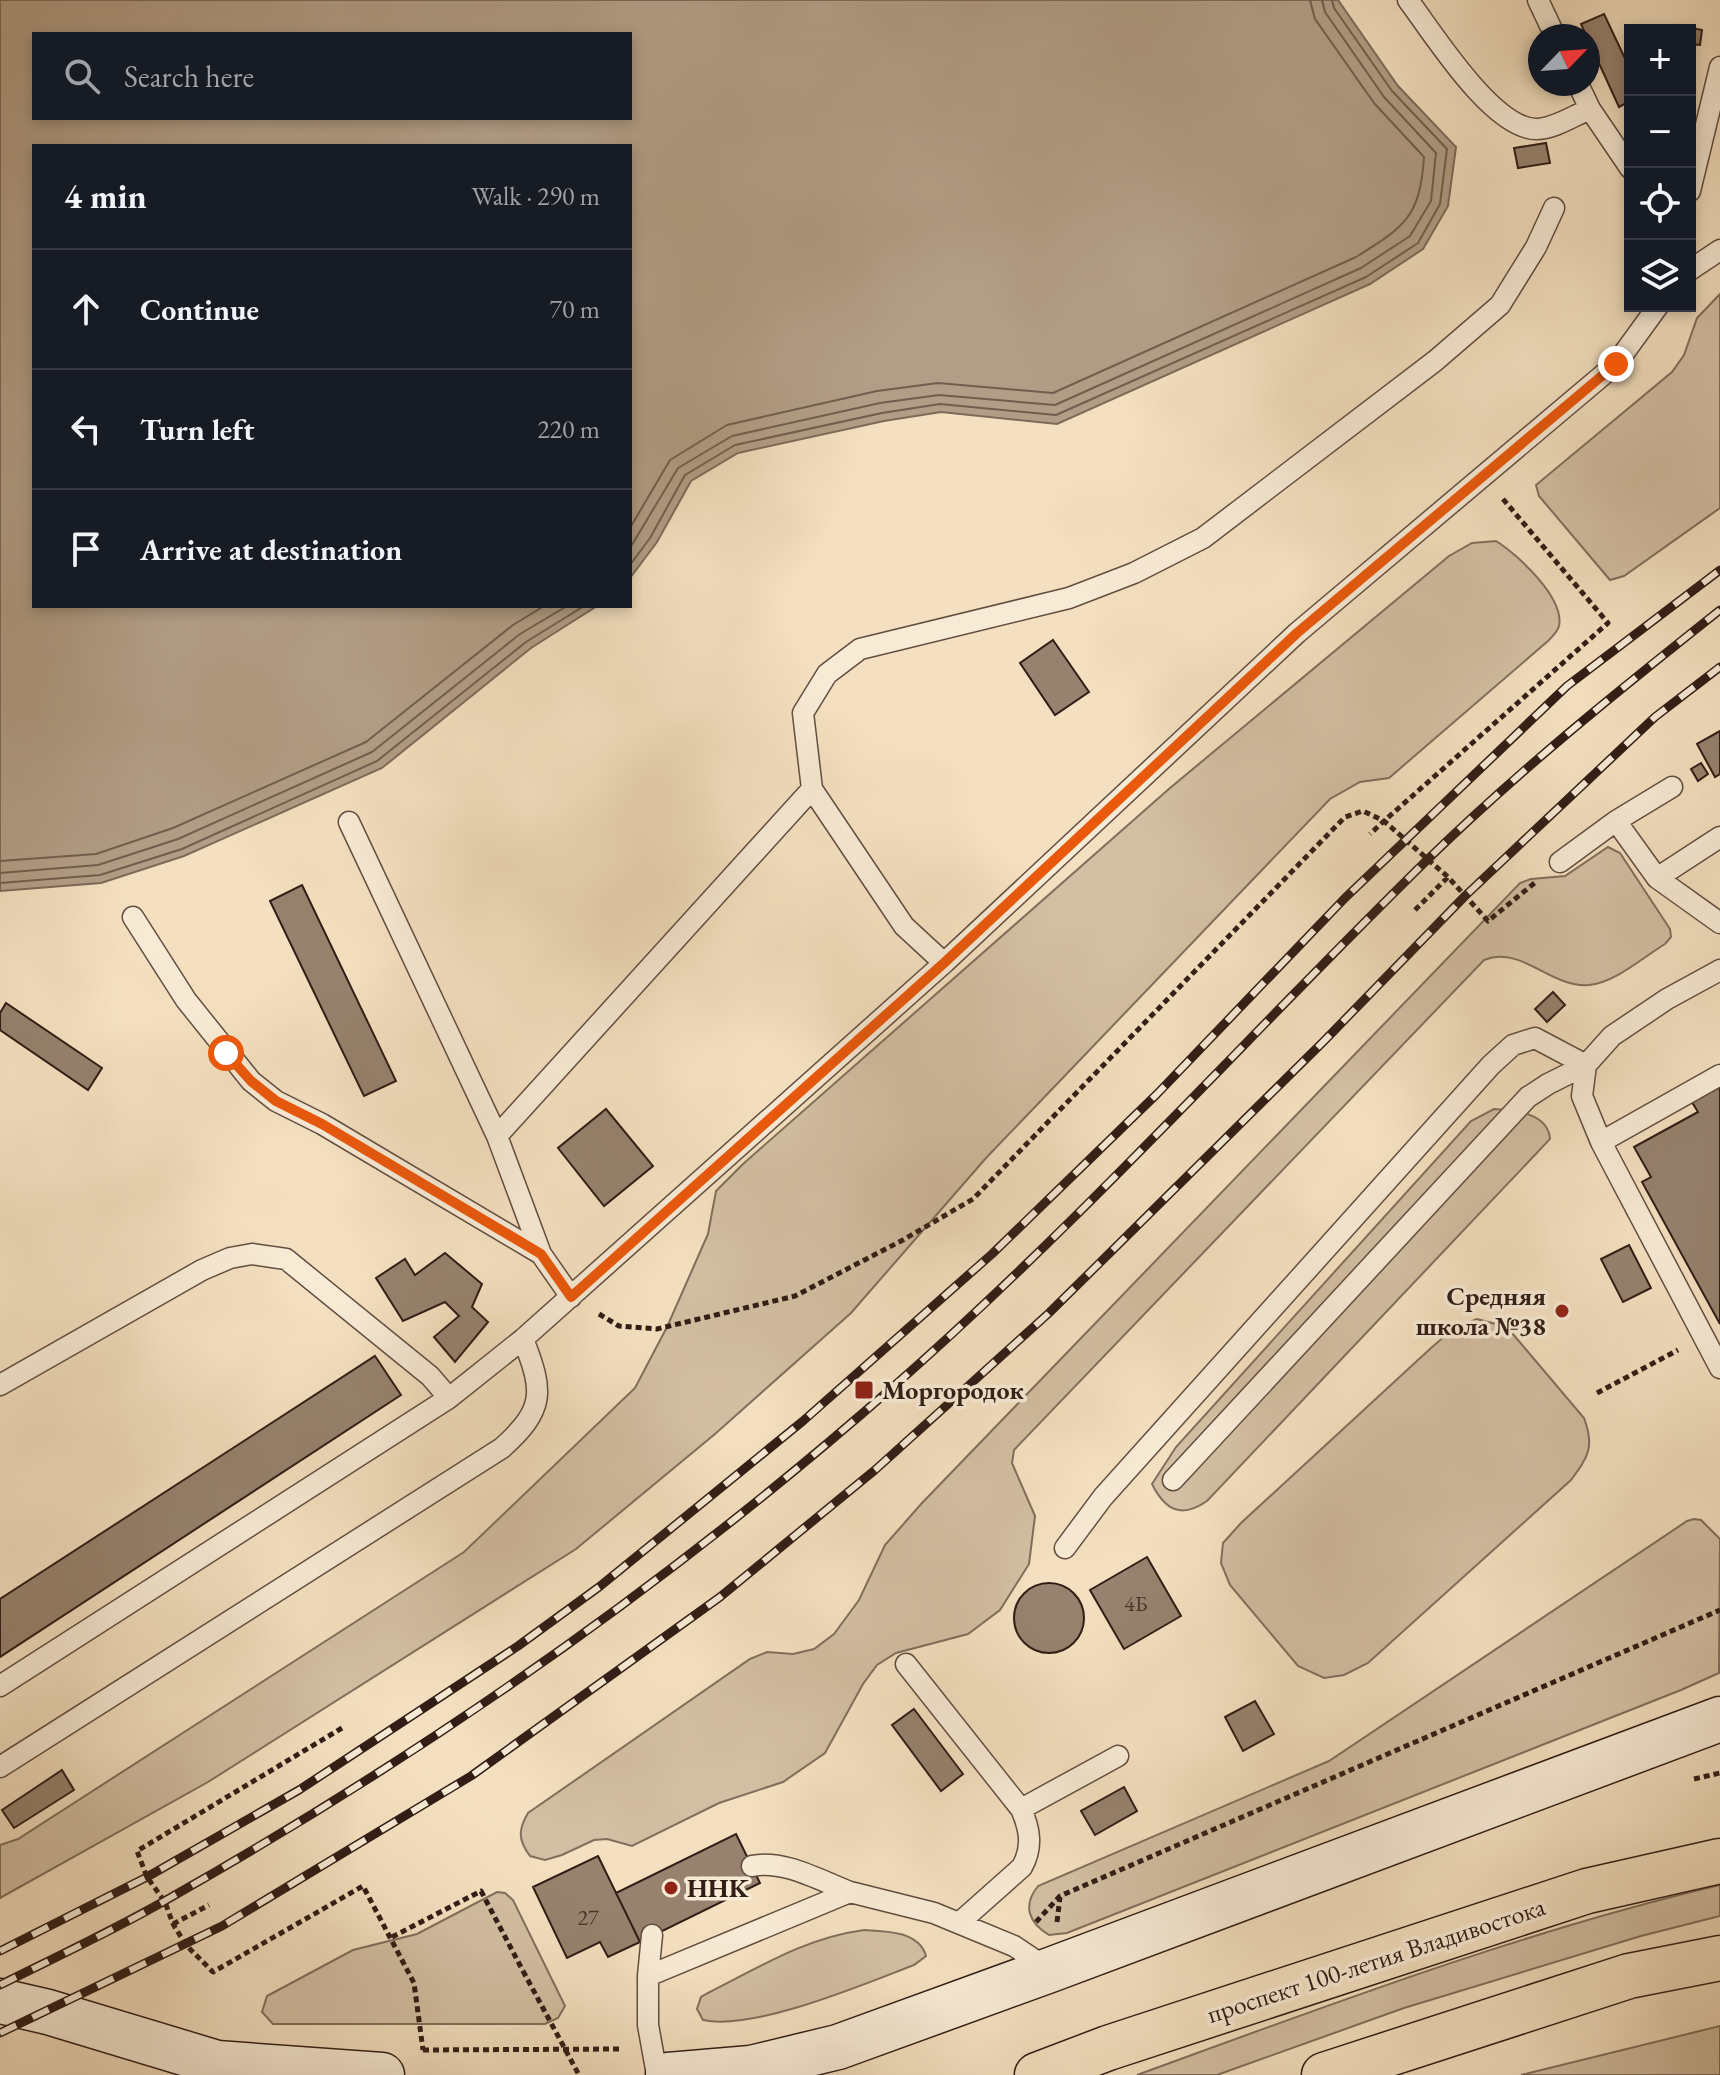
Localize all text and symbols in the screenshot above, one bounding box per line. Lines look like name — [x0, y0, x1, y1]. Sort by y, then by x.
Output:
north arrow — [1528, 24, 1600, 96]
map controls — [1624, 24, 1696, 312]
button: + — [1624, 24, 1696, 96]
search box — [32, 32, 632, 120]
icon: search — [60, 54, 104, 98]
text: Search here — [124, 57, 254, 96]
button: − — [1624, 96, 1696, 168]
button: locate — [1624, 168, 1696, 240]
text: 4 min — [64, 174, 147, 218]
text: Walk · 290 m — [472, 179, 600, 213]
button: layers — [1624, 240, 1696, 312]
icon: ahead — [64, 287, 108, 331]
text: Continue — [140, 290, 259, 329]
text: 70 m — [550, 292, 600, 326]
route end — [1598, 346, 1634, 382]
icon: left — [64, 407, 108, 451]
text: Turn left — [140, 410, 254, 449]
text: 220 m — [537, 412, 600, 446]
icon: arrive — [64, 527, 108, 571]
text: Arrive at destination — [140, 530, 402, 569]
route start — [208, 1035, 244, 1071]
place label: Средняя школа №38 — [1416, 1279, 1546, 1343]
marker: Средняя школа №38 — [1553, 1302, 1571, 1320]
place label: Моргородок — [882, 1373, 1025, 1407]
marker: Моргородок — [853, 1379, 875, 1401]
house number: 4Б — [1124, 1589, 1148, 1618]
place label: HHK — [687, 1871, 750, 1905]
marker: HHK — [662, 1879, 680, 1897]
street label: проспект 100-летия Владивостока — [1203, 1889, 1550, 2031]
house number: 27 — [577, 1903, 599, 1932]

